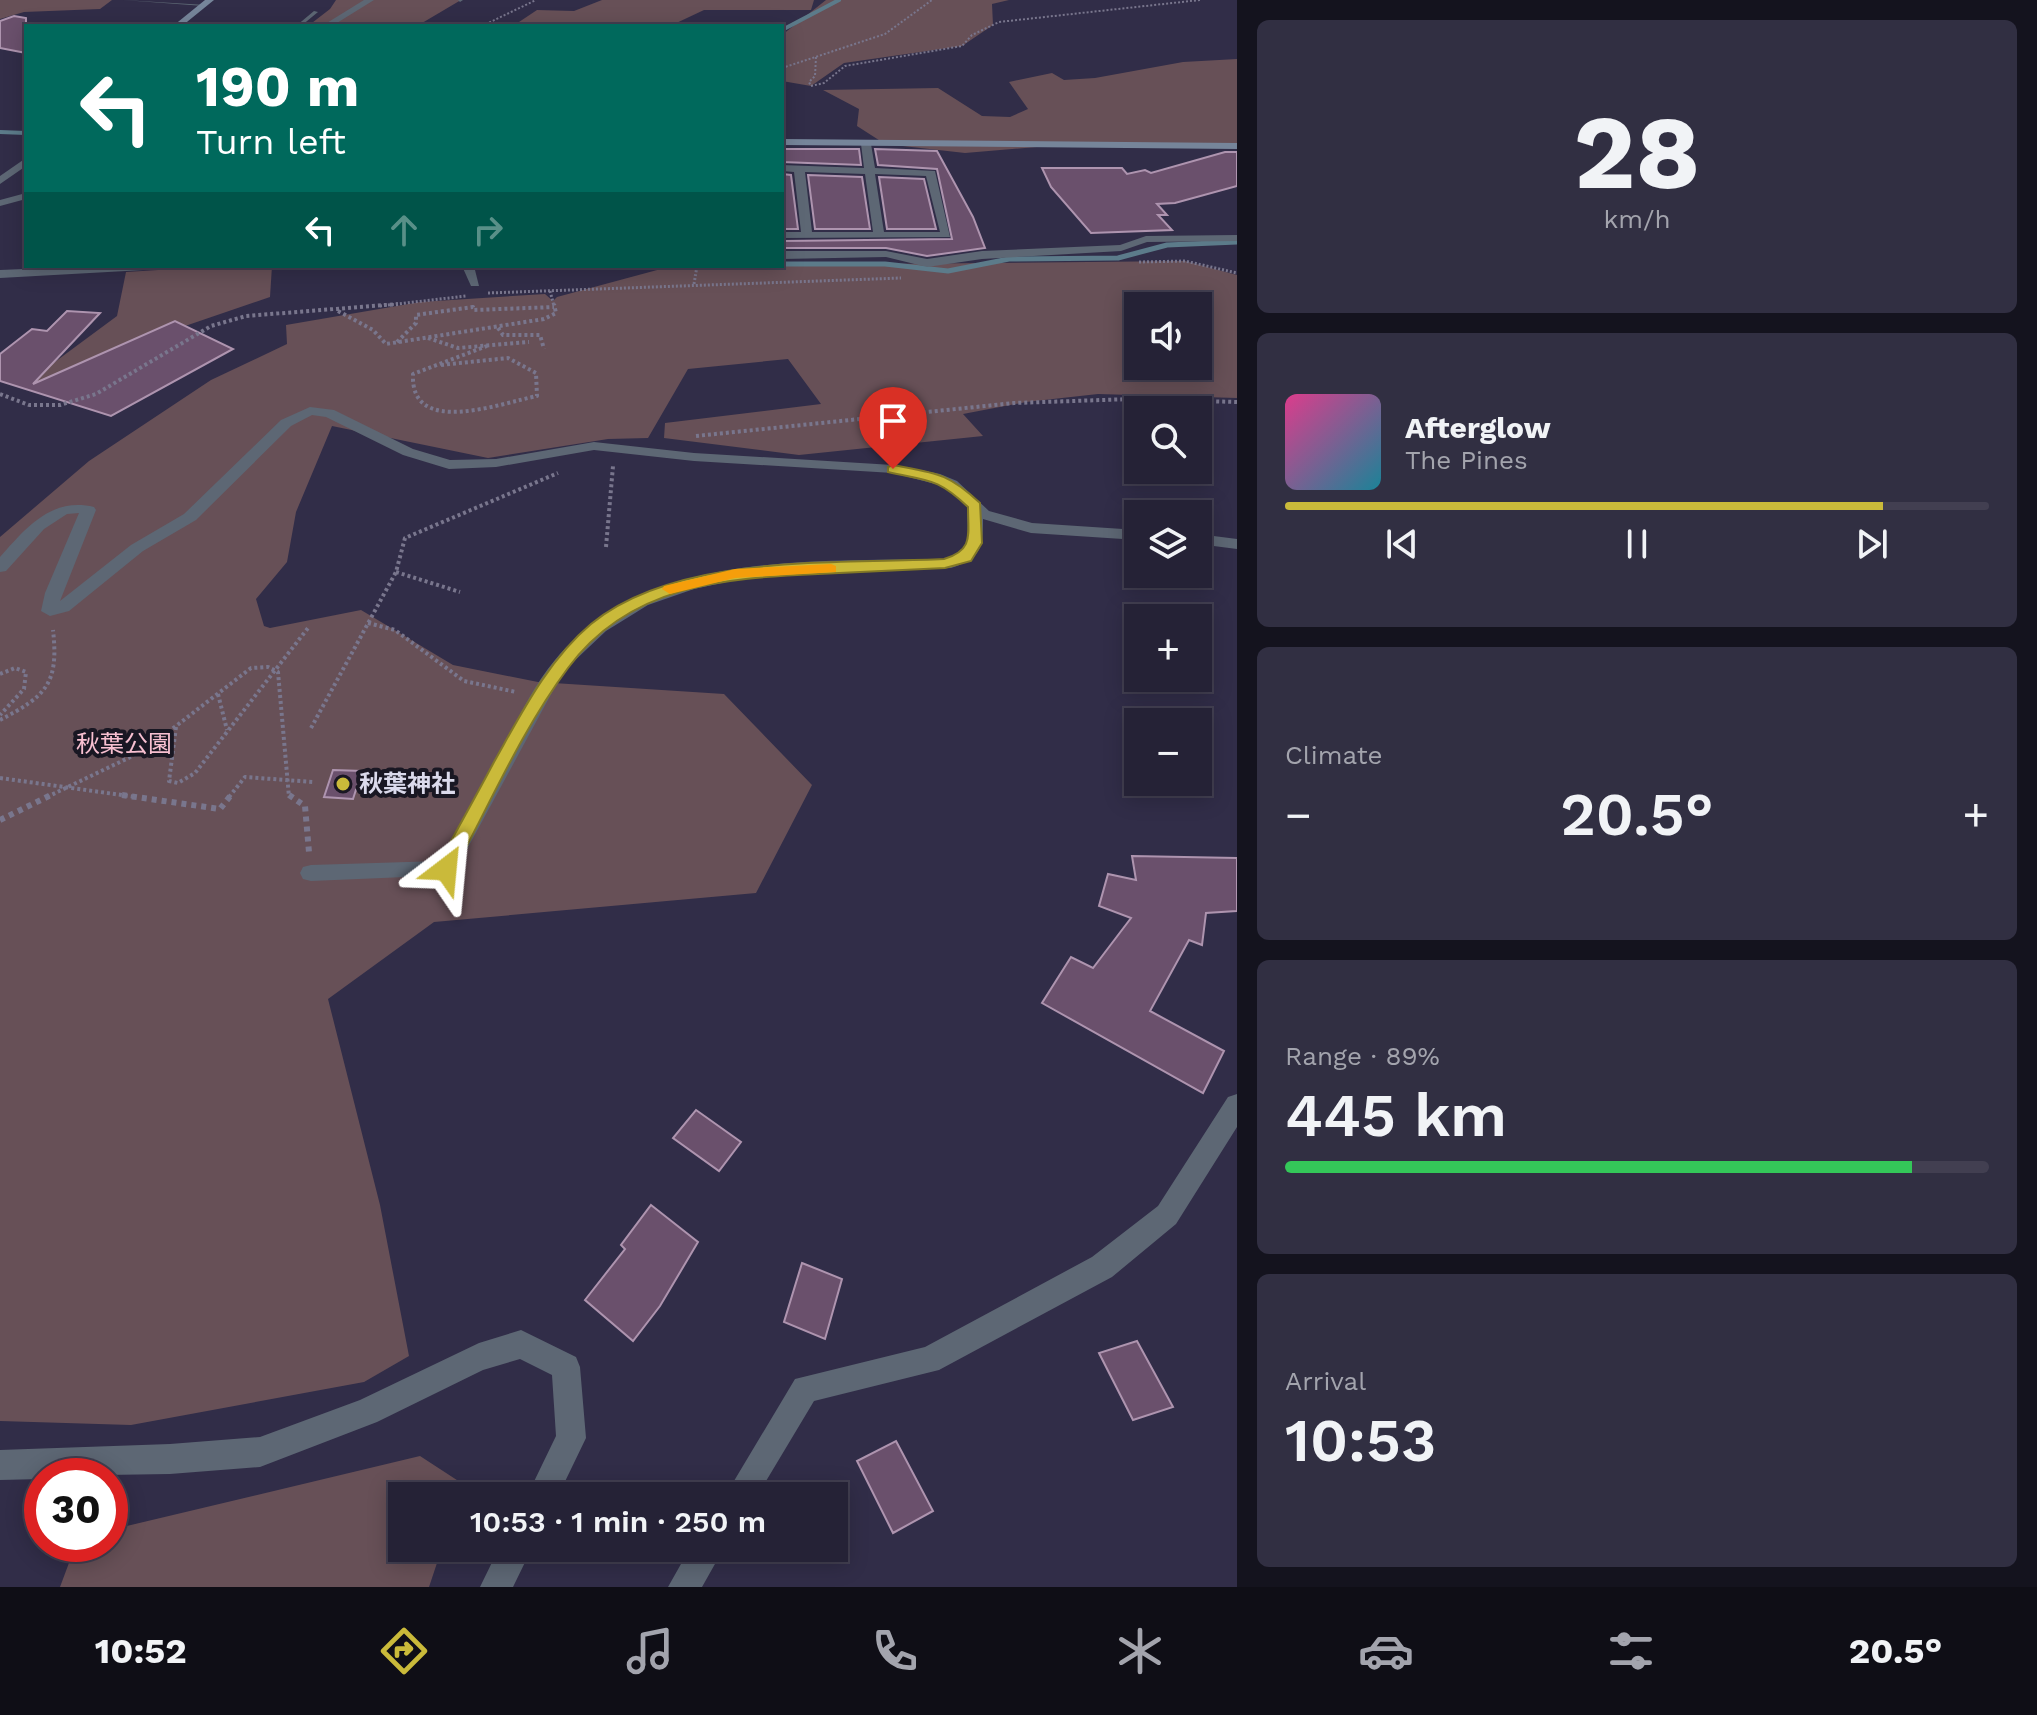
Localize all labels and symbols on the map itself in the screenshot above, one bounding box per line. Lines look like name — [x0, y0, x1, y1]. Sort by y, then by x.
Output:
pin — [859, 387, 927, 469]
park label: 秋葉公園 — [76, 730, 172, 758]
place label: 秋葉神社 — [359, 770, 455, 798]
marker: 秋葉神社 — [334, 775, 352, 793]
position arrow — [404, 827, 488, 911]
speed limit sign: 30 — [24, 1458, 128, 1562]

